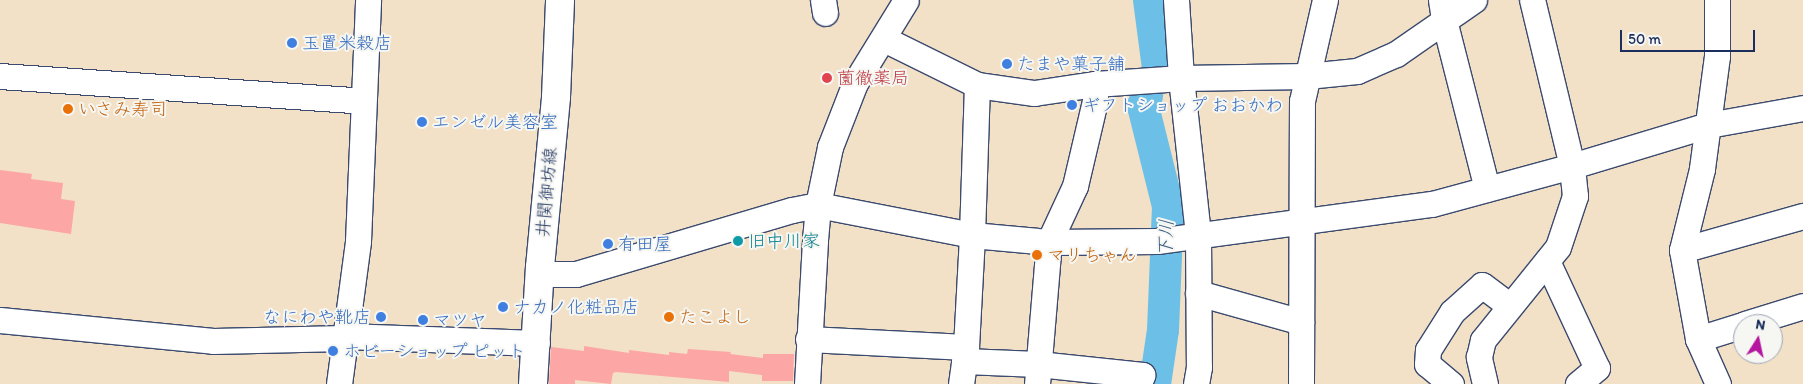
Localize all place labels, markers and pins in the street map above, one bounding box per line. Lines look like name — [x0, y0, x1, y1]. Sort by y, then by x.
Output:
place label: 玉置米穀店 — [302, 32, 392, 54]
marker: 玉置米穀店 — [286, 37, 298, 49]
place label: たまや菓子舗 — [1017, 53, 1125, 75]
marker: たまや菓子舗 — [1001, 58, 1013, 70]
place label: 薗徹薬局 — [837, 67, 909, 89]
marker: 薗徹薬局 — [821, 72, 833, 84]
place label: ギフトショップ おおかわ — [1082, 94, 1284, 116]
place label: いさみ寿司 — [78, 98, 168, 120]
marker: ギフトショップ おおかわ — [1066, 99, 1078, 111]
marker: いさみ寿司 — [62, 103, 74, 115]
place label: エンゼル美容室 — [432, 111, 558, 133]
marker: エンゼル美容室 — [416, 116, 428, 128]
place label: 旧中川家 — [748, 230, 820, 252]
place label: 有田屋 — [618, 233, 672, 255]
marker: 旧中川家 — [732, 235, 744, 247]
marker: 有田屋 — [602, 238, 614, 250]
place label: マリちゃん — [1047, 244, 1137, 266]
marker: マリちゃん — [1031, 249, 1043, 261]
place label: ナカノ化粧品店 — [513, 296, 639, 318]
marker: ナカノ化粧品店 — [497, 301, 509, 313]
place label: なにわや靴店 — [263, 306, 371, 328]
place label: たこよし — [679, 306, 751, 328]
place label: マツヤ — [433, 309, 487, 331]
marker: なにわや靴店 — [375, 311, 387, 323]
marker: たこよし — [663, 311, 675, 323]
marker: マツヤ — [417, 314, 429, 326]
place label: ホビーショップ ピット — [343, 340, 526, 362]
marker: ホビーショップ ピット — [327, 345, 339, 357]

